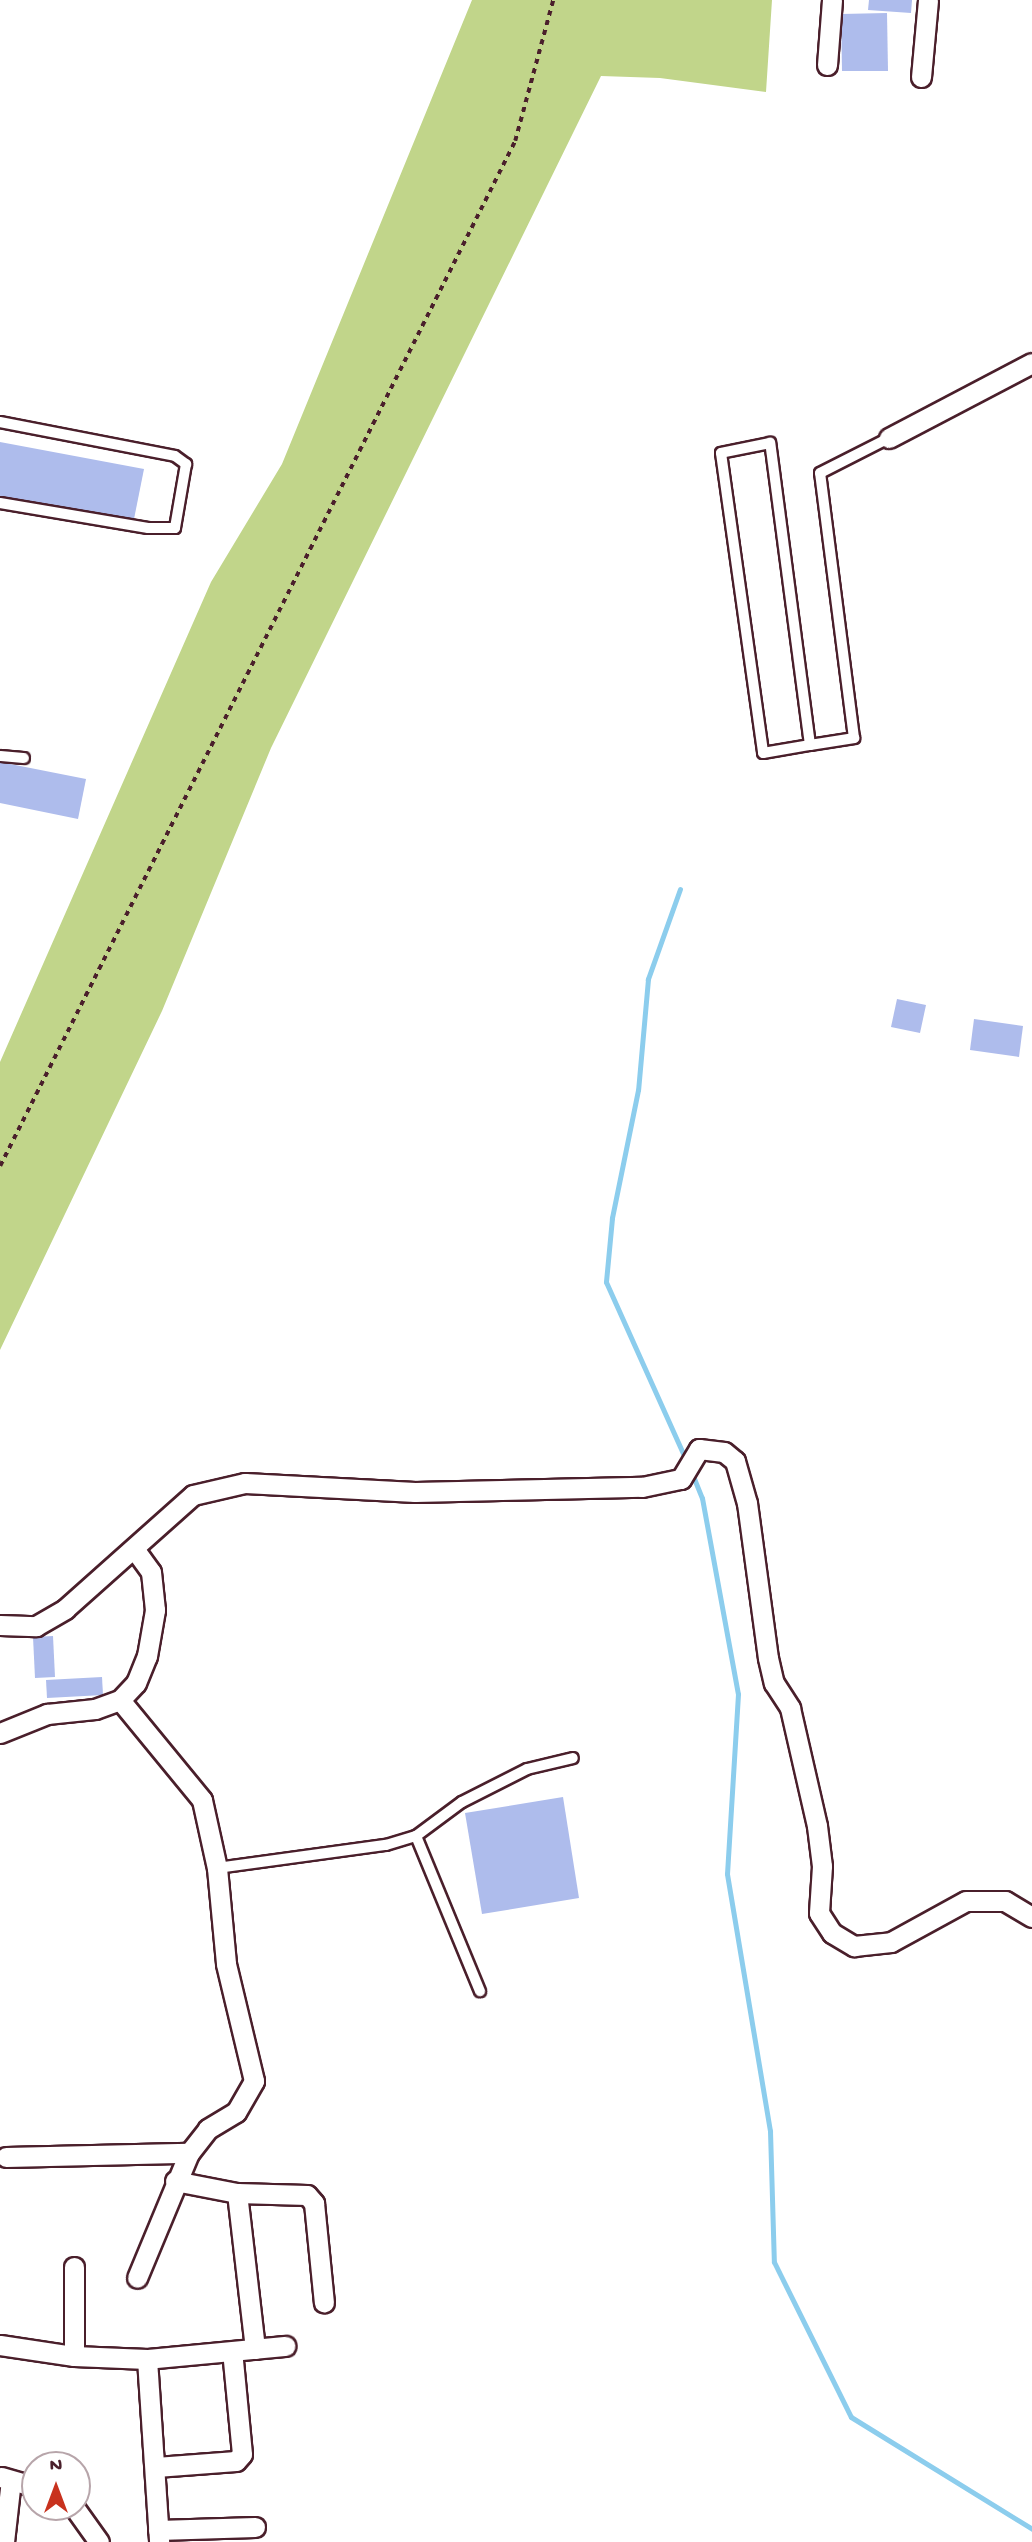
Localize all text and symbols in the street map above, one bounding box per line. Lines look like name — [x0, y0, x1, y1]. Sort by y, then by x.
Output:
north arrow — [21, 2451, 91, 2521]
text: N — [50, 2455, 62, 2478]

